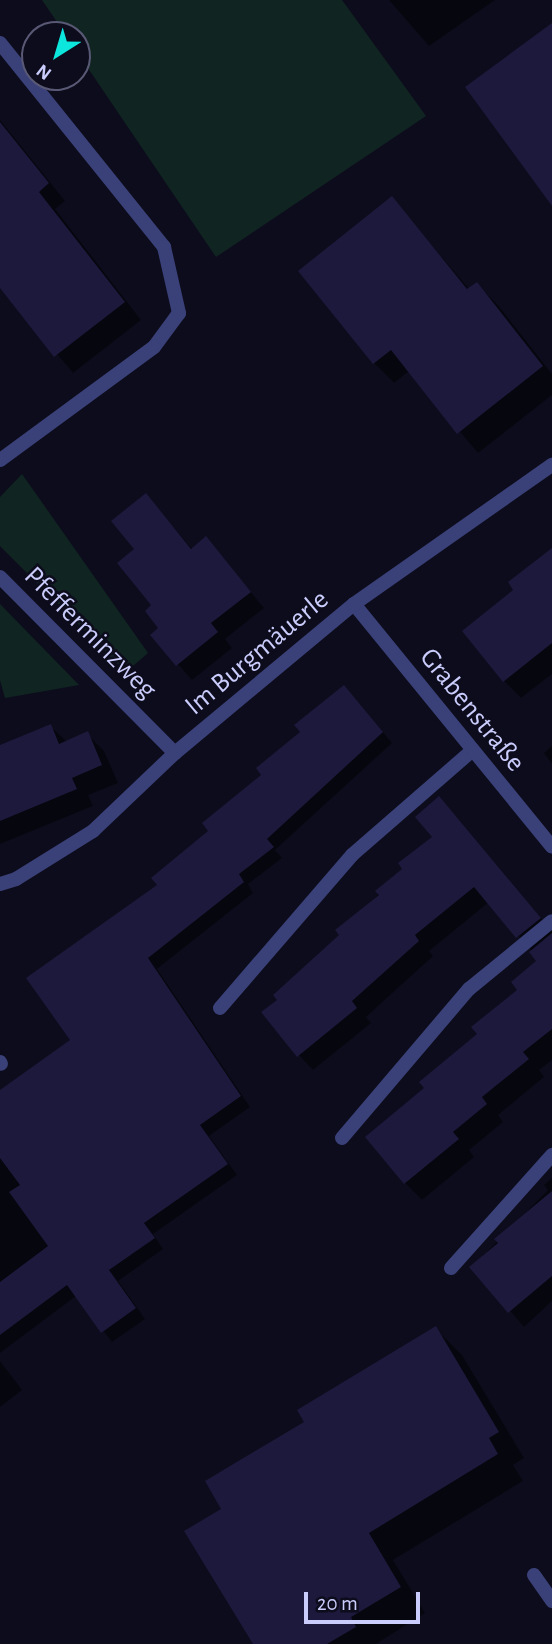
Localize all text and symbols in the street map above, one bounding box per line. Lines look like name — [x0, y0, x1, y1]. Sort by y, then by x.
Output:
north arrow — [21, 21, 91, 91]
text: N — [33, 60, 55, 83]
street label: Pfefferminzweg — [17, 560, 163, 706]
street label: Im Burgmäuerle — [178, 583, 336, 723]
street label: Grabenstraße — [412, 641, 532, 779]
scale bar — [307, 1578, 422, 1622]
text: 20 m — [317, 1593, 358, 1614]

